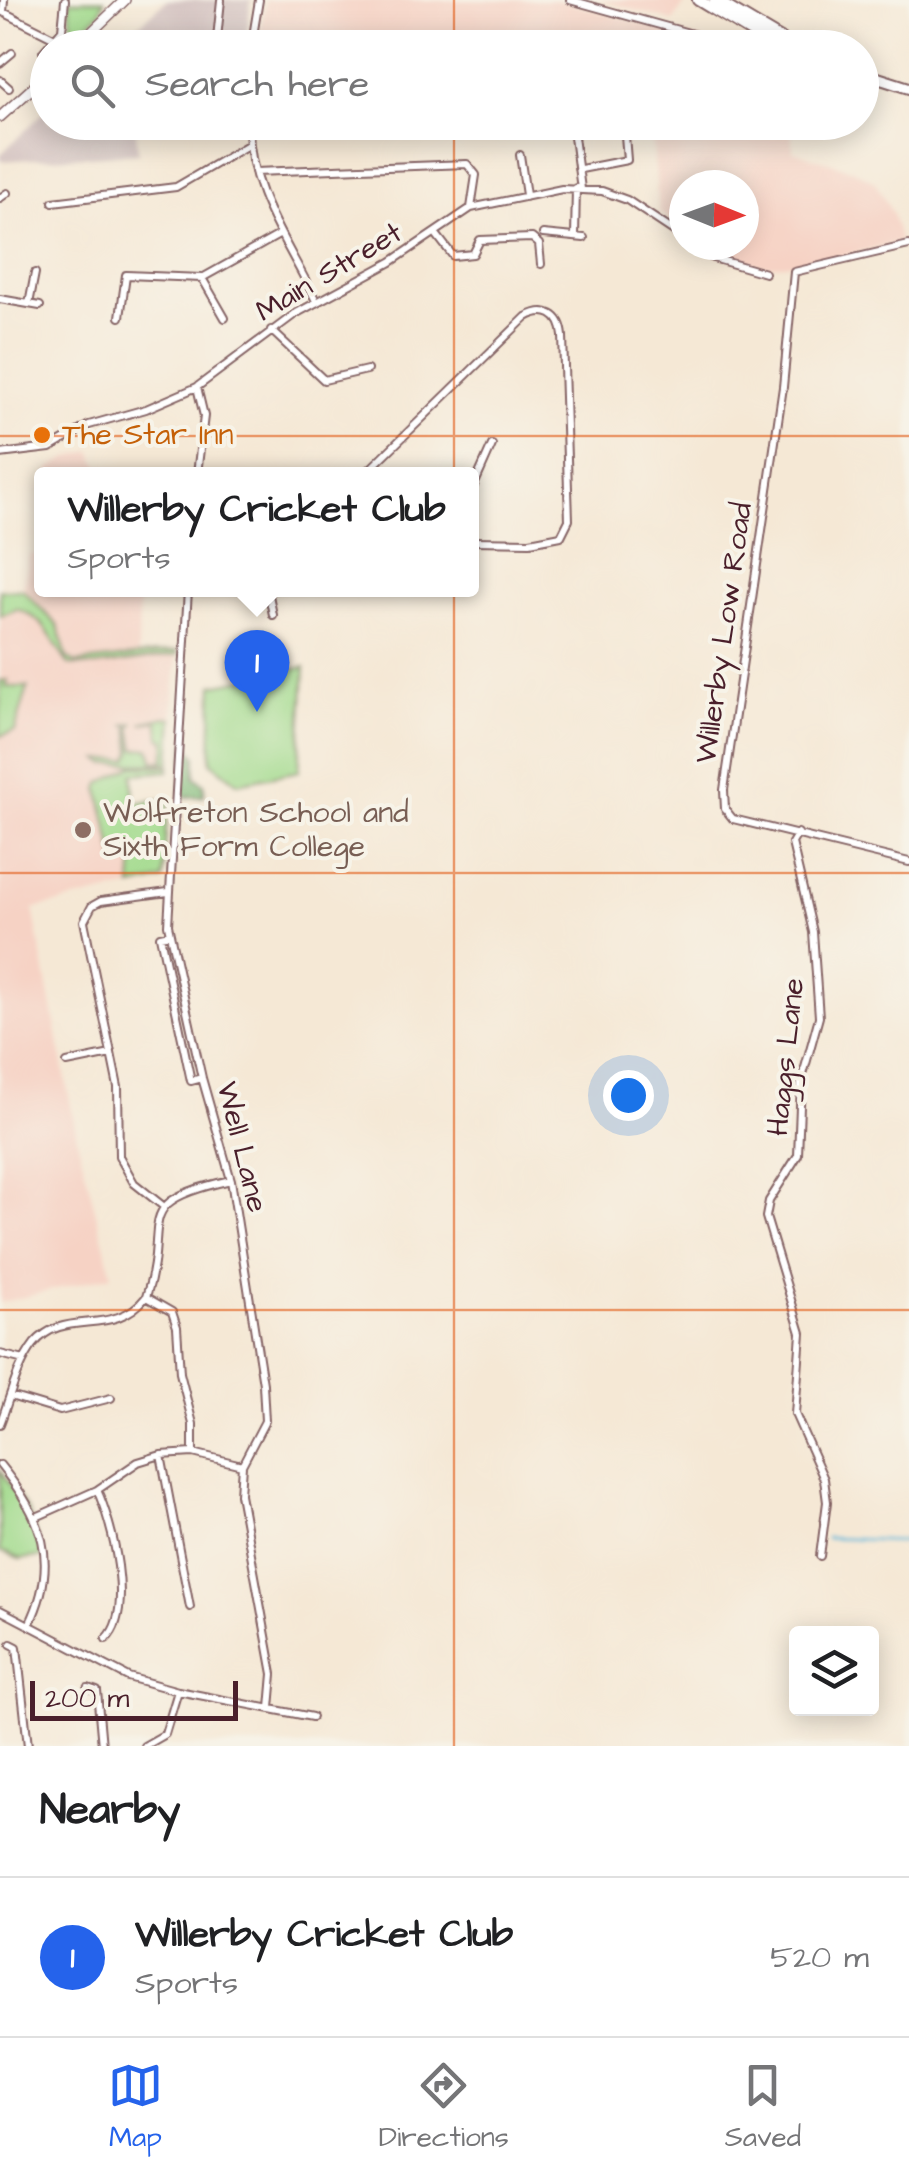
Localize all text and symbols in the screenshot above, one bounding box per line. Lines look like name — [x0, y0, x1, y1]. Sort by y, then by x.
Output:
search box — [30, 30, 879, 140]
icon: search — [65, 58, 120, 113]
text: Search here — [145, 59, 369, 111]
north arrow — [669, 170, 759, 260]
street label: Main Street — [248, 212, 410, 332]
place label: The Star Inn — [62, 414, 234, 456]
marker: The Star Inn — [31, 424, 53, 446]
popup — [34, 467, 479, 597]
text: Willerby Cricket Club — [67, 484, 446, 536]
street label: Willerby Low Road — [685, 500, 764, 766]
text: Sports — [67, 536, 171, 581]
pin: 1 — [224, 630, 290, 712]
place label: Wolfreton School and Sixth Form College — [103, 792, 409, 869]
marker: Wolfreton School and Sixth Form College — [72, 819, 94, 841]
street label: Haggs Lane — [757, 976, 816, 1138]
your location — [603, 1070, 654, 1121]
street label: Well Lane — [206, 1077, 278, 1217]
map controls — [789, 1626, 879, 1716]
button: layers — [789, 1626, 879, 1716]
scale bar — [30, 1676, 238, 1720]
text: 200 m — [45, 1679, 129, 1718]
text: Nearby — [40, 1782, 180, 1840]
text: Willerby Cricket Club — [135, 1909, 513, 1961]
text: 1 — [70, 1935, 75, 1980]
text: 520 m — [770, 1935, 869, 1980]
text: Sports — [135, 1961, 238, 2006]
tab: Map — [108, 2058, 163, 2157]
tab: Directions — [379, 2058, 509, 2157]
tab: Saved — [725, 2058, 801, 2157]

